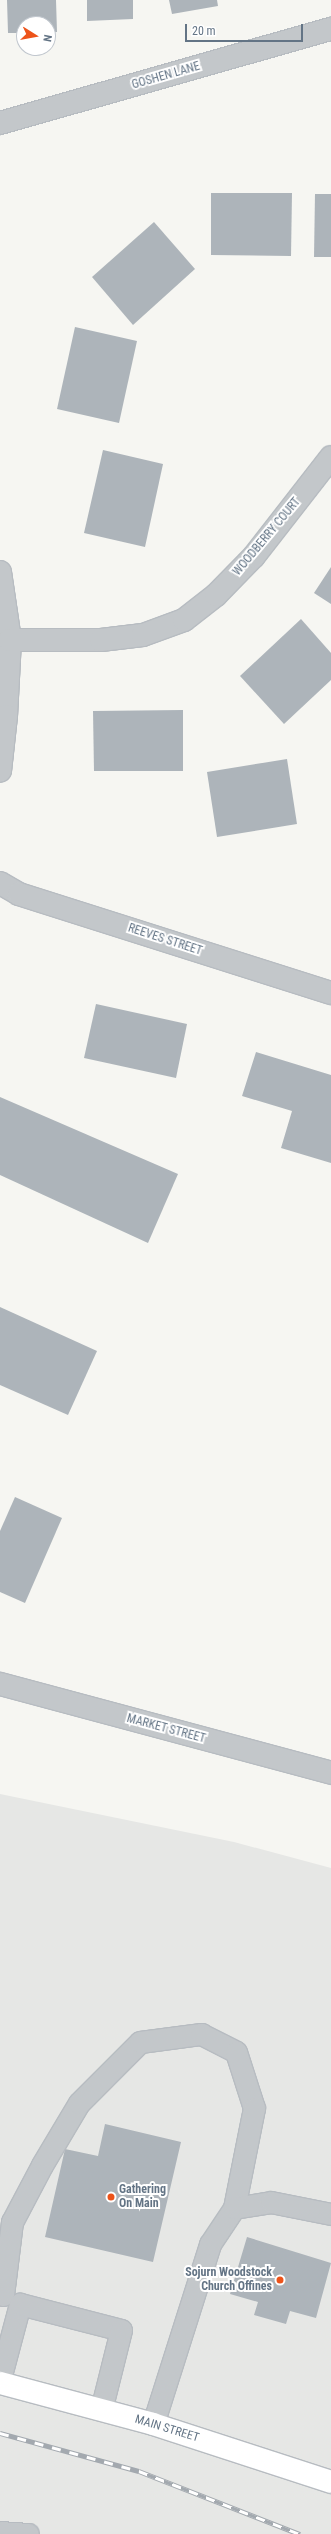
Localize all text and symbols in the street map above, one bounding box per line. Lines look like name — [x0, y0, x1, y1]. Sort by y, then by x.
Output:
north arrow — [16, 16, 56, 56]
scale bar — [187, 16, 305, 42]
text: 20 m — [192, 24, 216, 38]
text: N — [40, 34, 54, 43]
street label: GOSHEN LANE — [130, 59, 202, 93]
street label: WOODBERRY COURT — [230, 495, 304, 579]
street label: REEVES STREET — [126, 921, 204, 959]
street label: MARKET STREET — [125, 1712, 207, 1746]
place label: Gathering On Main — [119, 2183, 166, 2211]
marker: Gathering On Main — [106, 2192, 116, 2202]
place label: Sojurn Woodstock Church Offines — [185, 2266, 272, 2294]
marker: Sojurn Woodstock Church Offines — [275, 2275, 285, 2285]
street label: MAIN STREET — [133, 2412, 201, 2446]

